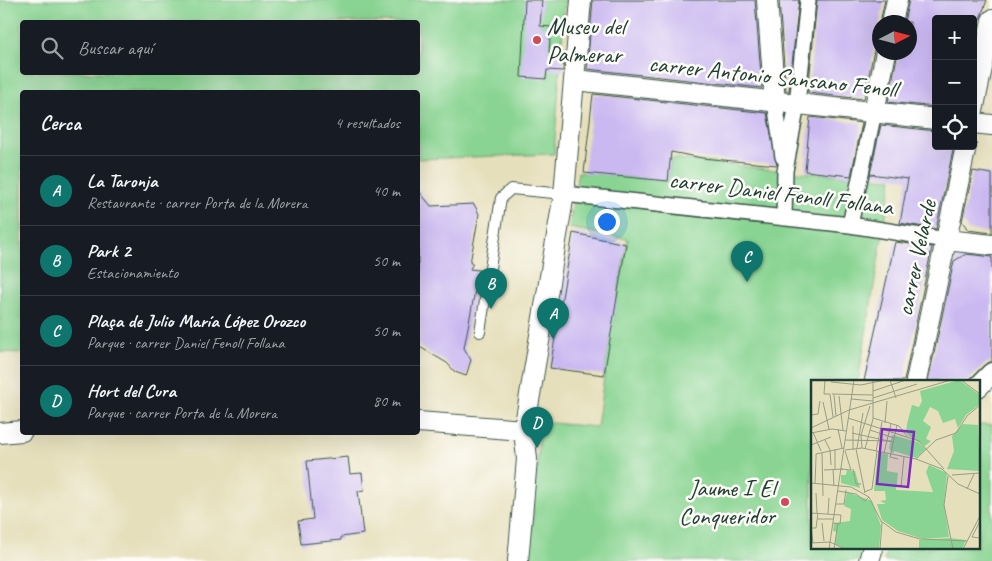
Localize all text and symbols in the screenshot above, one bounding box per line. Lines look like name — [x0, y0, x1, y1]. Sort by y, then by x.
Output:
place label: Museu del Palmerar — [547, 11, 629, 69]
north arrow — [872, 15, 917, 60]
map controls — [932, 15, 977, 150]
button: + — [932, 15, 977, 60]
search box — [20, 20, 420, 75]
icon: search — [38, 34, 66, 62]
marker: Museu del Palmerar — [531, 34, 543, 46]
text: Buscar aquí — [78, 36, 152, 60]
street label: carrer Antonio Sansano Fenoll — [647, 48, 903, 104]
button: − — [932, 60, 977, 105]
button: locate — [932, 105, 977, 150]
text: Cerca — [40, 110, 81, 136]
text: 4 resultados — [335, 113, 400, 133]
street label: carrer Daniel Fenoll Follana — [667, 164, 896, 222]
text: La Taronja — [87, 169, 158, 193]
text: A — [52, 181, 60, 201]
text: 40 m — [373, 181, 400, 201]
text: Restaurante · carrer Porta de la Morera — [87, 193, 307, 213]
street label: carrer Velarde — [889, 195, 943, 319]
your location — [594, 209, 620, 235]
text: Park 2 — [87, 239, 131, 263]
pin: C — [731, 241, 763, 282]
text: B — [52, 251, 60, 271]
text: 50 m — [373, 251, 400, 271]
text: Estacionamiento — [87, 263, 178, 283]
pin: B — [475, 268, 507, 309]
pin: A — [537, 298, 569, 339]
text: Plaça de Julio María López Orozco — [87, 309, 305, 333]
text: C — [52, 321, 60, 341]
text: 50 m — [373, 321, 400, 341]
text: Parque · carrer Daniel Fenoll Follana — [87, 333, 285, 353]
text: Hort del Cura — [87, 379, 176, 403]
inset map — [811, 380, 980, 548]
text: D — [51, 391, 61, 411]
text: 80 m — [373, 391, 400, 411]
text: Parque · carrer Porta de la Morera — [87, 403, 277, 423]
pin: D — [521, 407, 553, 448]
place label: Jaume I El Conqueridor — [679, 473, 779, 531]
marker: Jaume I El Conqueridor — [779, 496, 791, 508]

